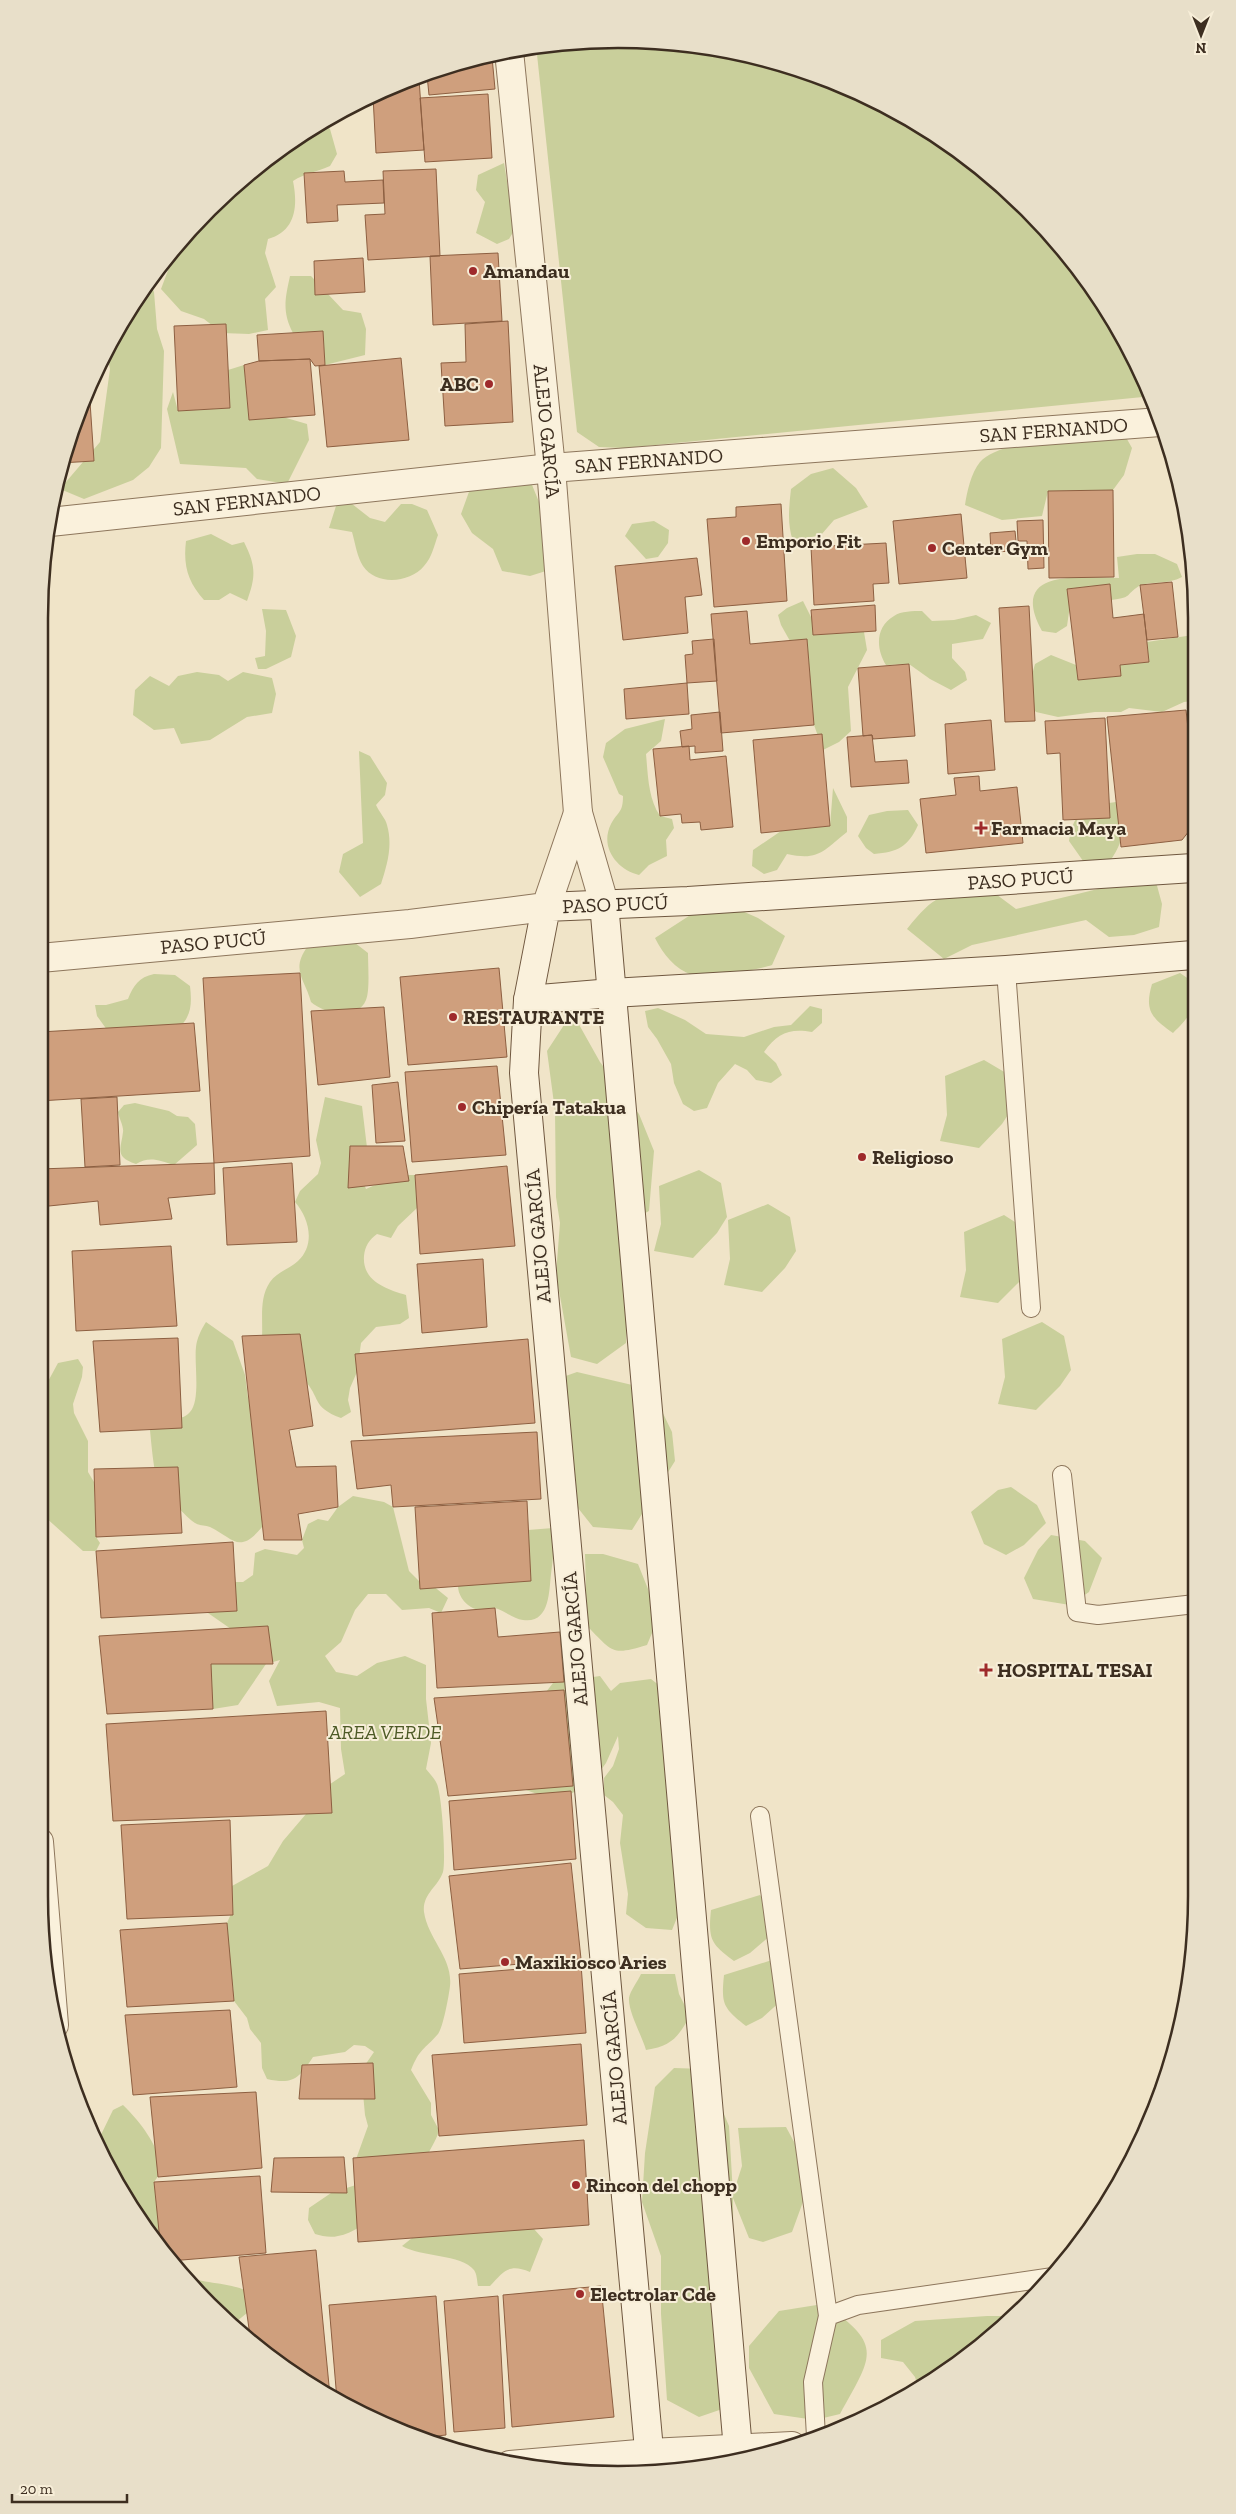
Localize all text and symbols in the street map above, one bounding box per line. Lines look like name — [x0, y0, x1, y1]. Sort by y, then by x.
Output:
north arrow — [1176, 10, 1226, 60]
text: N — [1195, 39, 1206, 56]
place label: Amandau — [483, 259, 570, 283]
marker: Amandau — [467, 265, 479, 277]
street label: ALEJO GARCÍA — [529, 363, 565, 500]
place label: ABC — [440, 372, 479, 396]
marker: ABC — [483, 378, 495, 390]
street label: SAN FERNANDO — [979, 412, 1129, 448]
street label: SAN FERNANDO — [574, 443, 724, 478]
street label: SAN FERNANDO — [172, 481, 322, 521]
place label: Emporio Fit — [756, 529, 863, 553]
marker: Emporio Fit — [740, 535, 752, 547]
place label: Center Gym — [942, 536, 1048, 560]
marker: Center Gym — [926, 542, 938, 554]
place label: Farmacia Maya — [991, 816, 1126, 840]
marker: Farmacia Maya — [975, 822, 987, 834]
street label: PASO PUCÚ — [967, 864, 1074, 895]
street label: PASO PUCÚ — [562, 890, 669, 918]
street label: PASO PUCÚ — [159, 925, 267, 959]
place label: RESTAURANTE — [463, 1005, 604, 1029]
marker: RESTAURANTE — [447, 1011, 459, 1023]
place label: Chipería Tatakua — [472, 1095, 626, 1119]
marker: Chipería Tatakua — [456, 1101, 468, 1113]
place label: Religioso — [872, 1145, 954, 1169]
marker: Religioso — [856, 1151, 868, 1163]
street label: ALEJO GARCÍA — [520, 1167, 556, 1304]
street label: ALEJO GARCÍA — [557, 1570, 593, 1707]
place label: HOSPITAL TESAI — [997, 1658, 1153, 1682]
marker: HOSPITAL TESAI — [979, 1663, 993, 1677]
park label: AREA VERDE — [328, 1720, 441, 1744]
place label: Maxikiosco Aries — [515, 1950, 667, 1974]
marker: Maxikiosco Aries — [499, 1956, 511, 1968]
street label: ALEJO GARCÍA — [596, 1989, 632, 2126]
place label: Rincon del chopp — [586, 2173, 737, 2197]
marker: Rincon del chopp — [570, 2179, 582, 2191]
place label: Electrolar Cde — [590, 2282, 716, 2306]
marker: Electrolar Cde — [574, 2288, 586, 2300]
scale bar — [12, 2472, 128, 2504]
text: 20 m — [20, 2480, 53, 2498]

